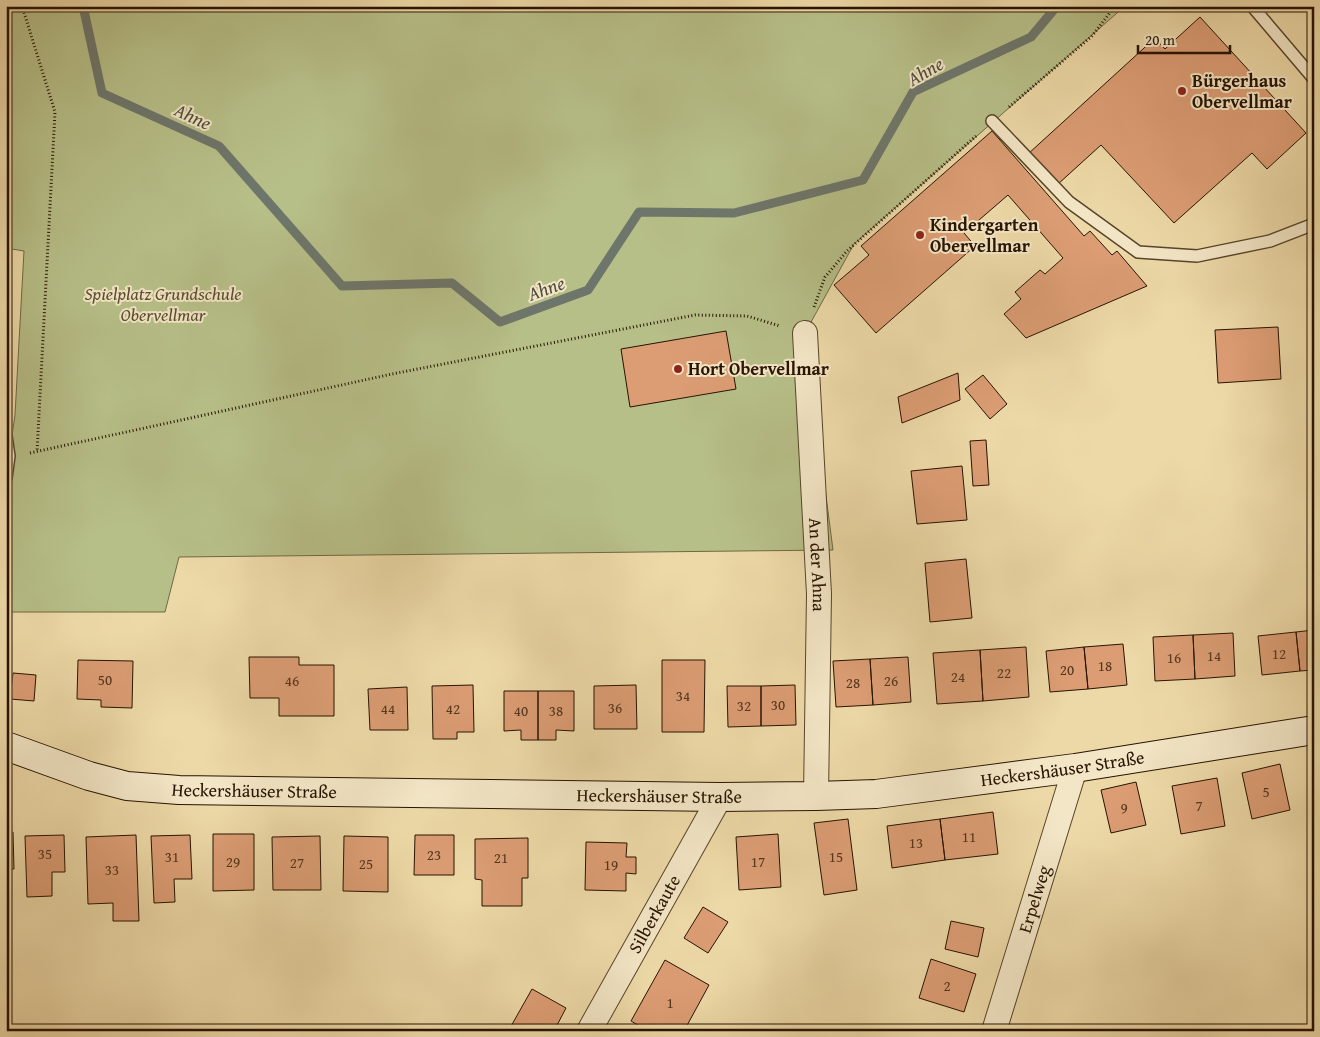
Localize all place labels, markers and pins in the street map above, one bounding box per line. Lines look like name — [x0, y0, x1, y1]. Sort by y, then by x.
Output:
place label: Bürgerhaus Obervellmar — [1192, 67, 1293, 115]
marker: Bürgerhaus Obervellmar — [1176, 85, 1188, 97]
place label: Kindergarten Obervellmar — [930, 211, 1039, 259]
marker: Kindergarten Obervellmar — [914, 229, 926, 241]
place label: Hort Obervellmar — [688, 355, 830, 382]
marker: Hort Obervellmar — [672, 363, 684, 375]

